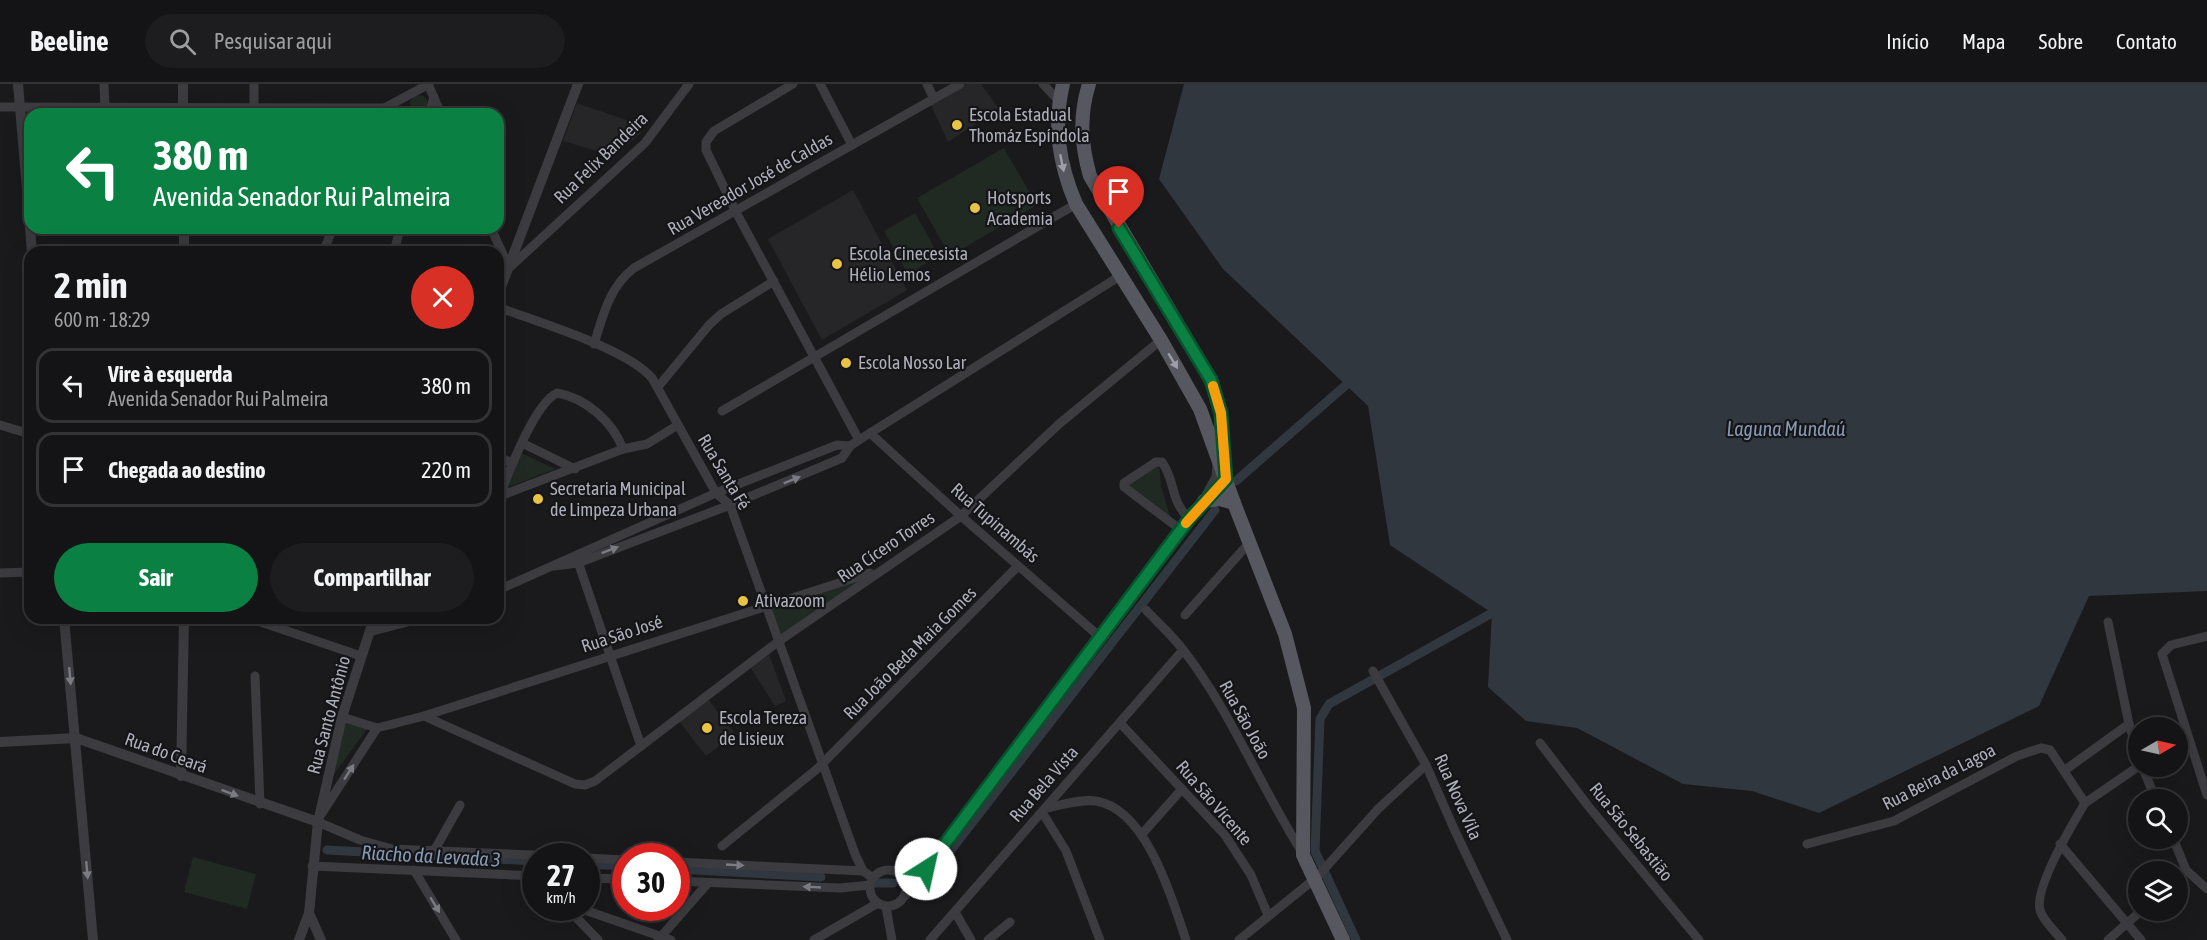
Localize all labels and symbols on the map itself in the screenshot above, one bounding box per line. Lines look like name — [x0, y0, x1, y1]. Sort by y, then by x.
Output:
place label: Escola Estadual Thomáz Espíndola — [969, 104, 1090, 146]
street label: Rua Felix Bandeira — [549, 108, 652, 208]
marker: Escola Estadual Thomáz Espíndola — [950, 118, 964, 132]
street label: Rua Vereador José de Caldas — [664, 128, 836, 239]
one-way arrow — [1058, 153, 1067, 172]
pin — [1093, 166, 1144, 228]
place label: Hotsports Academia — [987, 187, 1053, 229]
marker: Hotsports Academia — [968, 201, 982, 215]
place label: Escola Cinecesista Hélio Lemos — [849, 243, 968, 285]
marker: Escola Cinecesista Hélio Lemos — [830, 257, 844, 271]
place label: Escola Nosso Lar — [858, 352, 967, 373]
one-way arrow — [1168, 353, 1179, 369]
marker: Escola Nosso Lar — [839, 356, 853, 370]
water label: Laguna Mundaú — [1726, 417, 1846, 440]
street label: Rua Santa Fé — [694, 430, 755, 513]
one-way arrow — [783, 475, 801, 484]
place label: Secretaria Municipal de Limpeza Urbana — [550, 478, 686, 520]
street label: Rua Tupinambás — [947, 479, 1044, 567]
marker: Secretaria Municipal de Limpeza Urbana — [531, 492, 545, 506]
street label: Rua Cícero Torres — [833, 506, 938, 587]
one-way arrow — [601, 545, 619, 555]
street label: Rua João Beda Maia Gomes — [839, 582, 980, 723]
place label: Ativazoom — [755, 590, 825, 611]
marker: Ativazoom — [736, 594, 750, 608]
street label: Rua São José — [579, 611, 665, 657]
street label: Rua Santo Antônio — [303, 653, 354, 776]
one-way arrow — [65, 667, 75, 686]
street label: Rua São João — [1215, 677, 1276, 763]
place label: Escola Tereza de Lisieux — [719, 707, 807, 749]
north arrow — [2128, 717, 2188, 777]
marker: Escola Tereza de Lisieux — [700, 721, 714, 735]
street label: Rua do Ceará — [122, 728, 210, 777]
street label: Rua Beira da Lagoa — [1879, 739, 1999, 814]
street label: Rua Bela Vista — [1005, 741, 1082, 826]
street label: Rua Nova Vila — [1430, 751, 1487, 843]
street label: Rua São Vicente — [1172, 756, 1257, 849]
one-way arrow — [343, 764, 354, 780]
street label: Rua São Sebastião — [1585, 778, 1677, 885]
one-way arrow — [221, 788, 239, 798]
position arrow — [894, 837, 958, 901]
water label: Riacho da Levada 3 — [361, 840, 501, 871]
speed limit sign: 30 — [612, 843, 690, 921]
one-way arrow — [725, 860, 744, 869]
one-way arrow — [82, 861, 92, 880]
one-way arrow — [802, 882, 821, 891]
one-way arrow — [429, 897, 440, 913]

